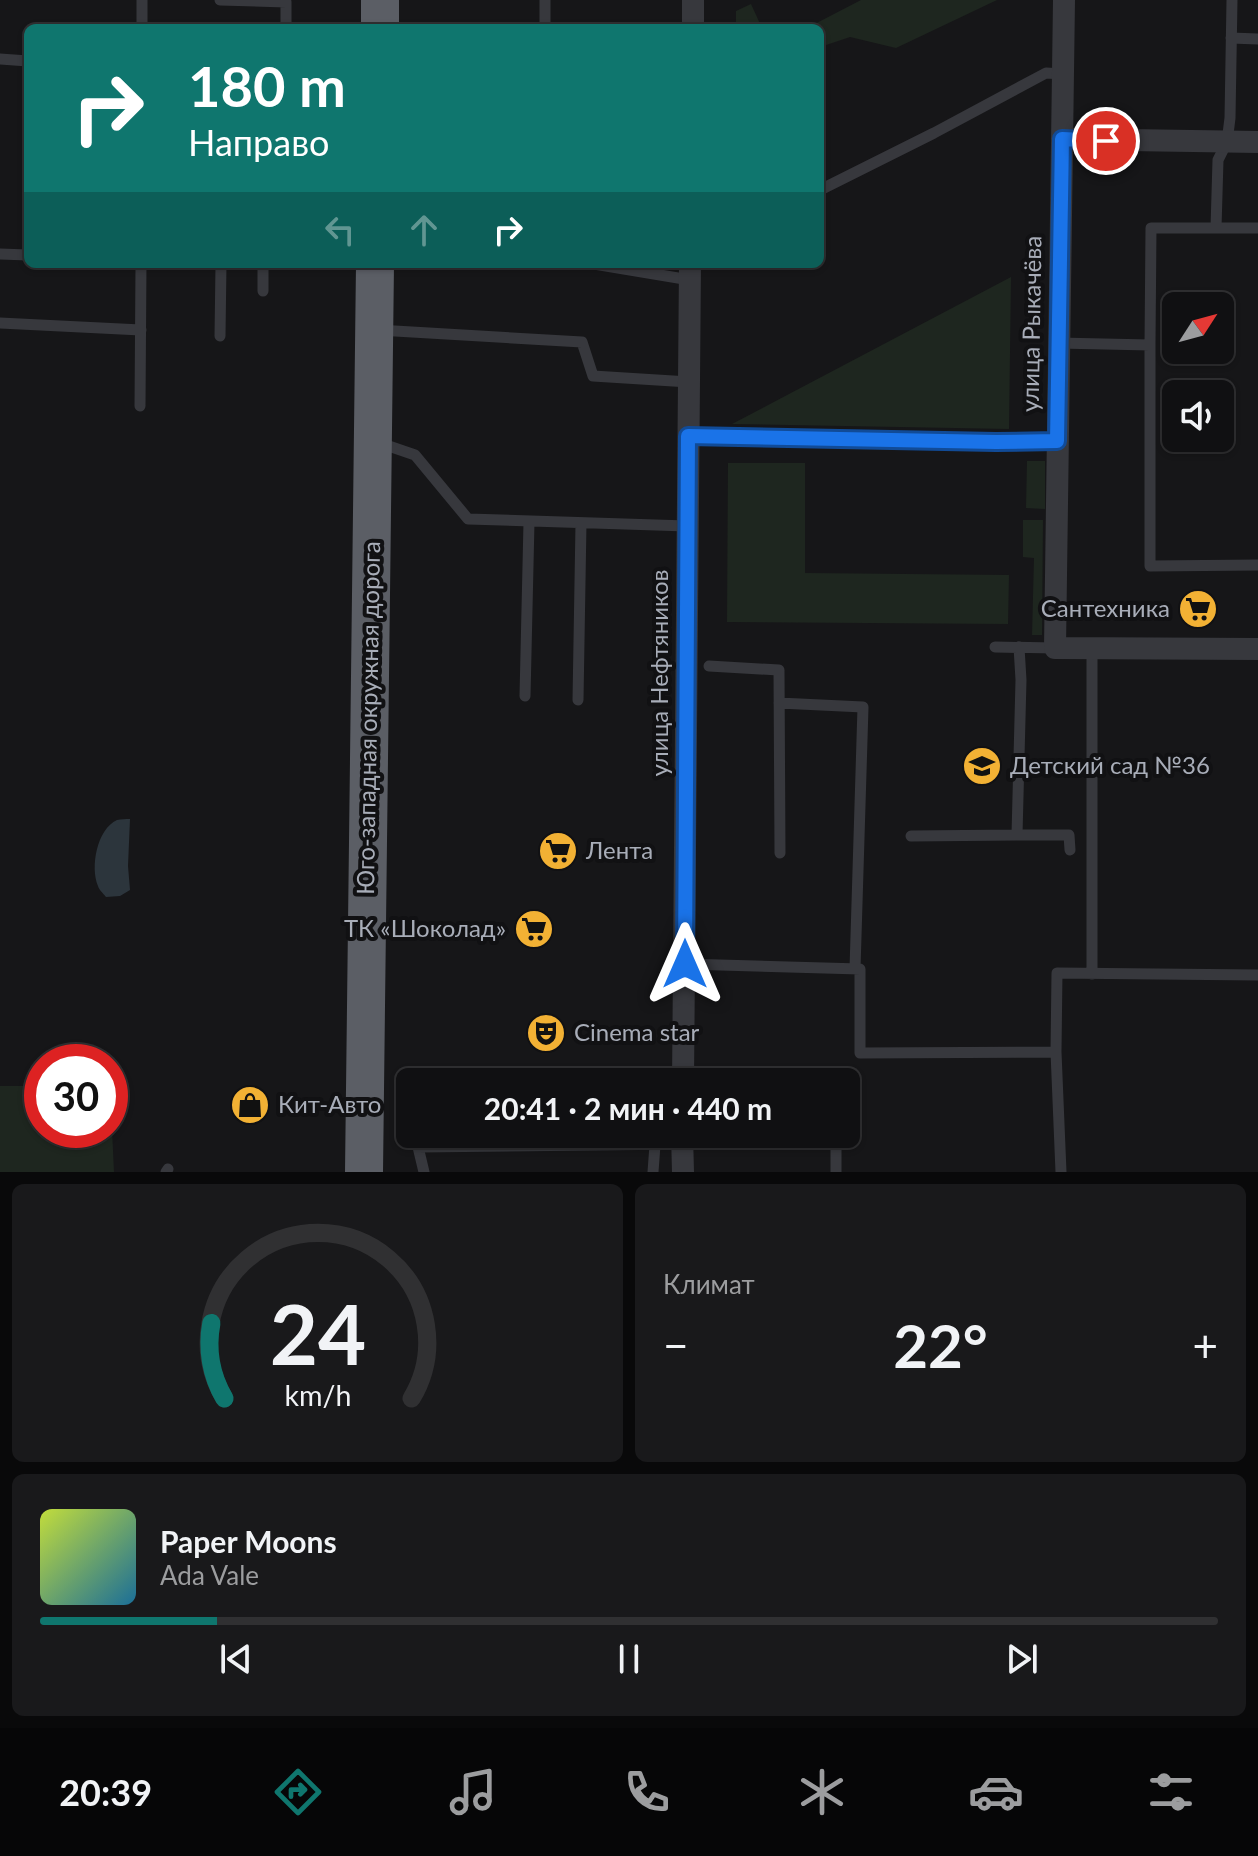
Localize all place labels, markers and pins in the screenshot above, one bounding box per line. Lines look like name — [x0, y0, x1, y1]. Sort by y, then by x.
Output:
pin — [1072, 107, 1140, 175]
supermarket icon: Сантехника — [1177, 588, 1219, 630]
place label: Сантехника — [1041, 593, 1170, 622]
school or university icon: Детский сад №36 — [961, 745, 1003, 787]
place label: Детский сад №36 — [1010, 750, 1210, 779]
supermarket icon: Лента — [537, 830, 579, 872]
place label: Лента — [585, 835, 653, 864]
supermarket icon: ТК «Шоколад» — [513, 908, 555, 950]
place label: ТК «Шоколад» — [344, 913, 506, 942]
theatre icon: Cinema star — [525, 1012, 567, 1054]
place label: Cinema star — [574, 1017, 700, 1046]
shop icon: Кит-Авто — [229, 1084, 271, 1126]
place label: Кит-Авто — [278, 1089, 381, 1118]

